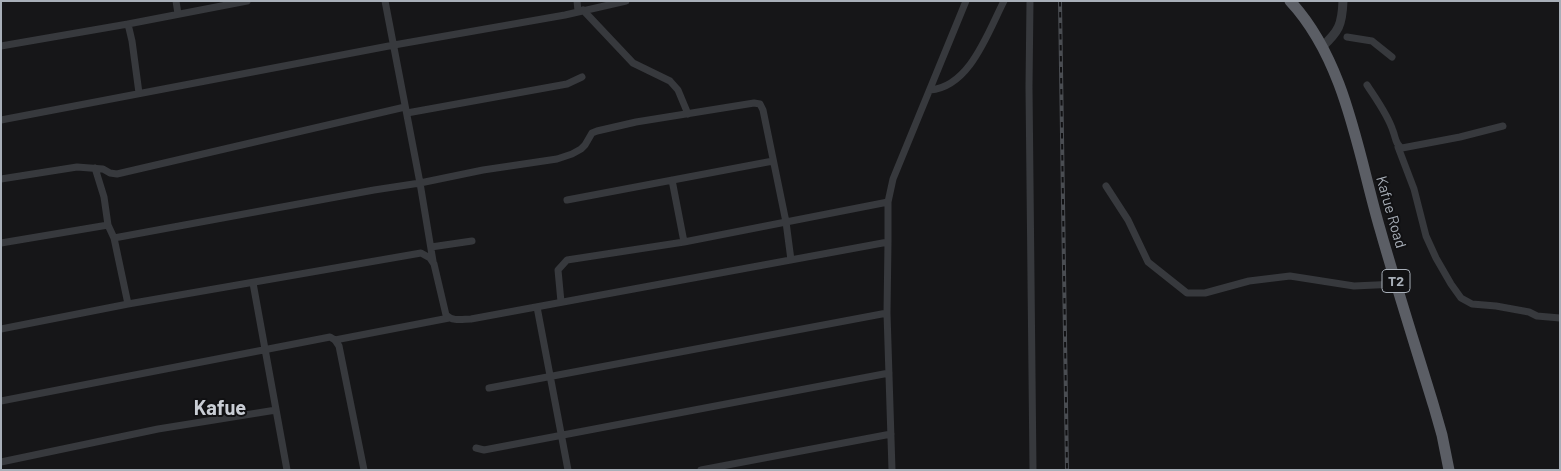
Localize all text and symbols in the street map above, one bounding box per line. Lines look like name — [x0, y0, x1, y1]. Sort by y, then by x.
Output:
street label: Kafue Road — [1372, 174, 1410, 250]
road number: T2 — [1382, 270, 1410, 292]
district label: Kafue — [194, 396, 246, 420]

